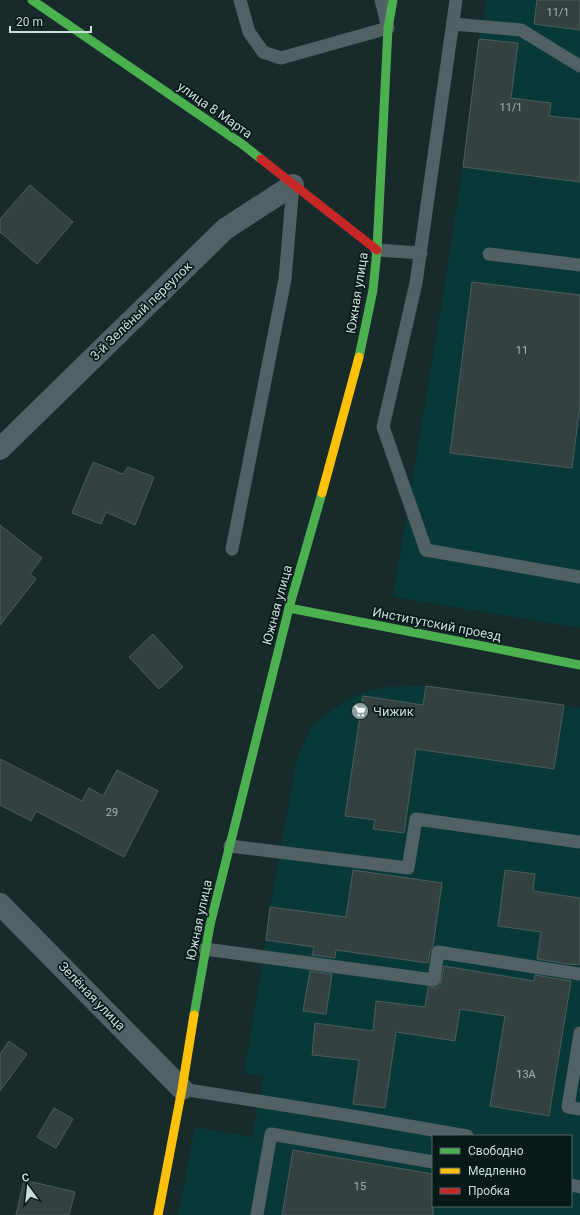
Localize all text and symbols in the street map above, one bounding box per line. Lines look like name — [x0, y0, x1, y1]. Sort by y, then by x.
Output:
house number: 11/1 — [546, 6, 570, 19]
scale bar — [10, 8, 91, 34]
text: 20 m — [16, 15, 43, 29]
street label: улица 8 Марта — [175, 79, 255, 141]
house number: 11/1 — [499, 101, 523, 114]
street label: Южная улица — [343, 251, 371, 335]
street label: 3-й Зелёный переулок — [87, 259, 195, 363]
house number: 11 — [516, 344, 528, 357]
street label: Южная улица — [259, 563, 295, 647]
street label: Институтский проезд — [371, 604, 503, 644]
supermarket icon: Чижик — [350, 701, 370, 721]
place label: Чижик — [373, 704, 414, 719]
house number: 29 — [106, 806, 118, 819]
street label: Южная улица — [183, 878, 215, 962]
street label: Зелёная улица — [55, 959, 129, 1033]
house number: 13А — [516, 1068, 537, 1081]
legend — [432, 1135, 572, 1207]
text: Свободно — [468, 1144, 524, 1158]
text: Медленно — [468, 1164, 526, 1178]
north arrow — [8, 1167, 48, 1207]
text: С — [20, 1171, 31, 1185]
house number: 15 — [354, 1180, 366, 1193]
text: Пробка — [468, 1184, 510, 1198]

